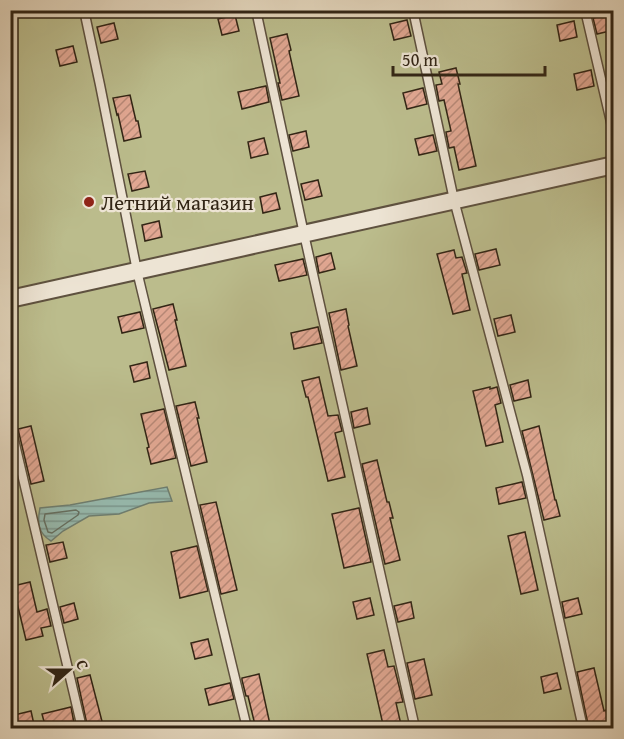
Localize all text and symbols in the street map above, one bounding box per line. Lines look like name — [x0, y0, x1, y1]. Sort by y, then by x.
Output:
scale bar — [393, 39, 544, 77]
text: 50 m — [402, 46, 438, 73]
place label: Летний магазин — [101, 187, 254, 218]
marker: Летний магазин — [82, 195, 96, 209]
north arrow — [39, 640, 99, 700]
text: С — [70, 656, 96, 673]

